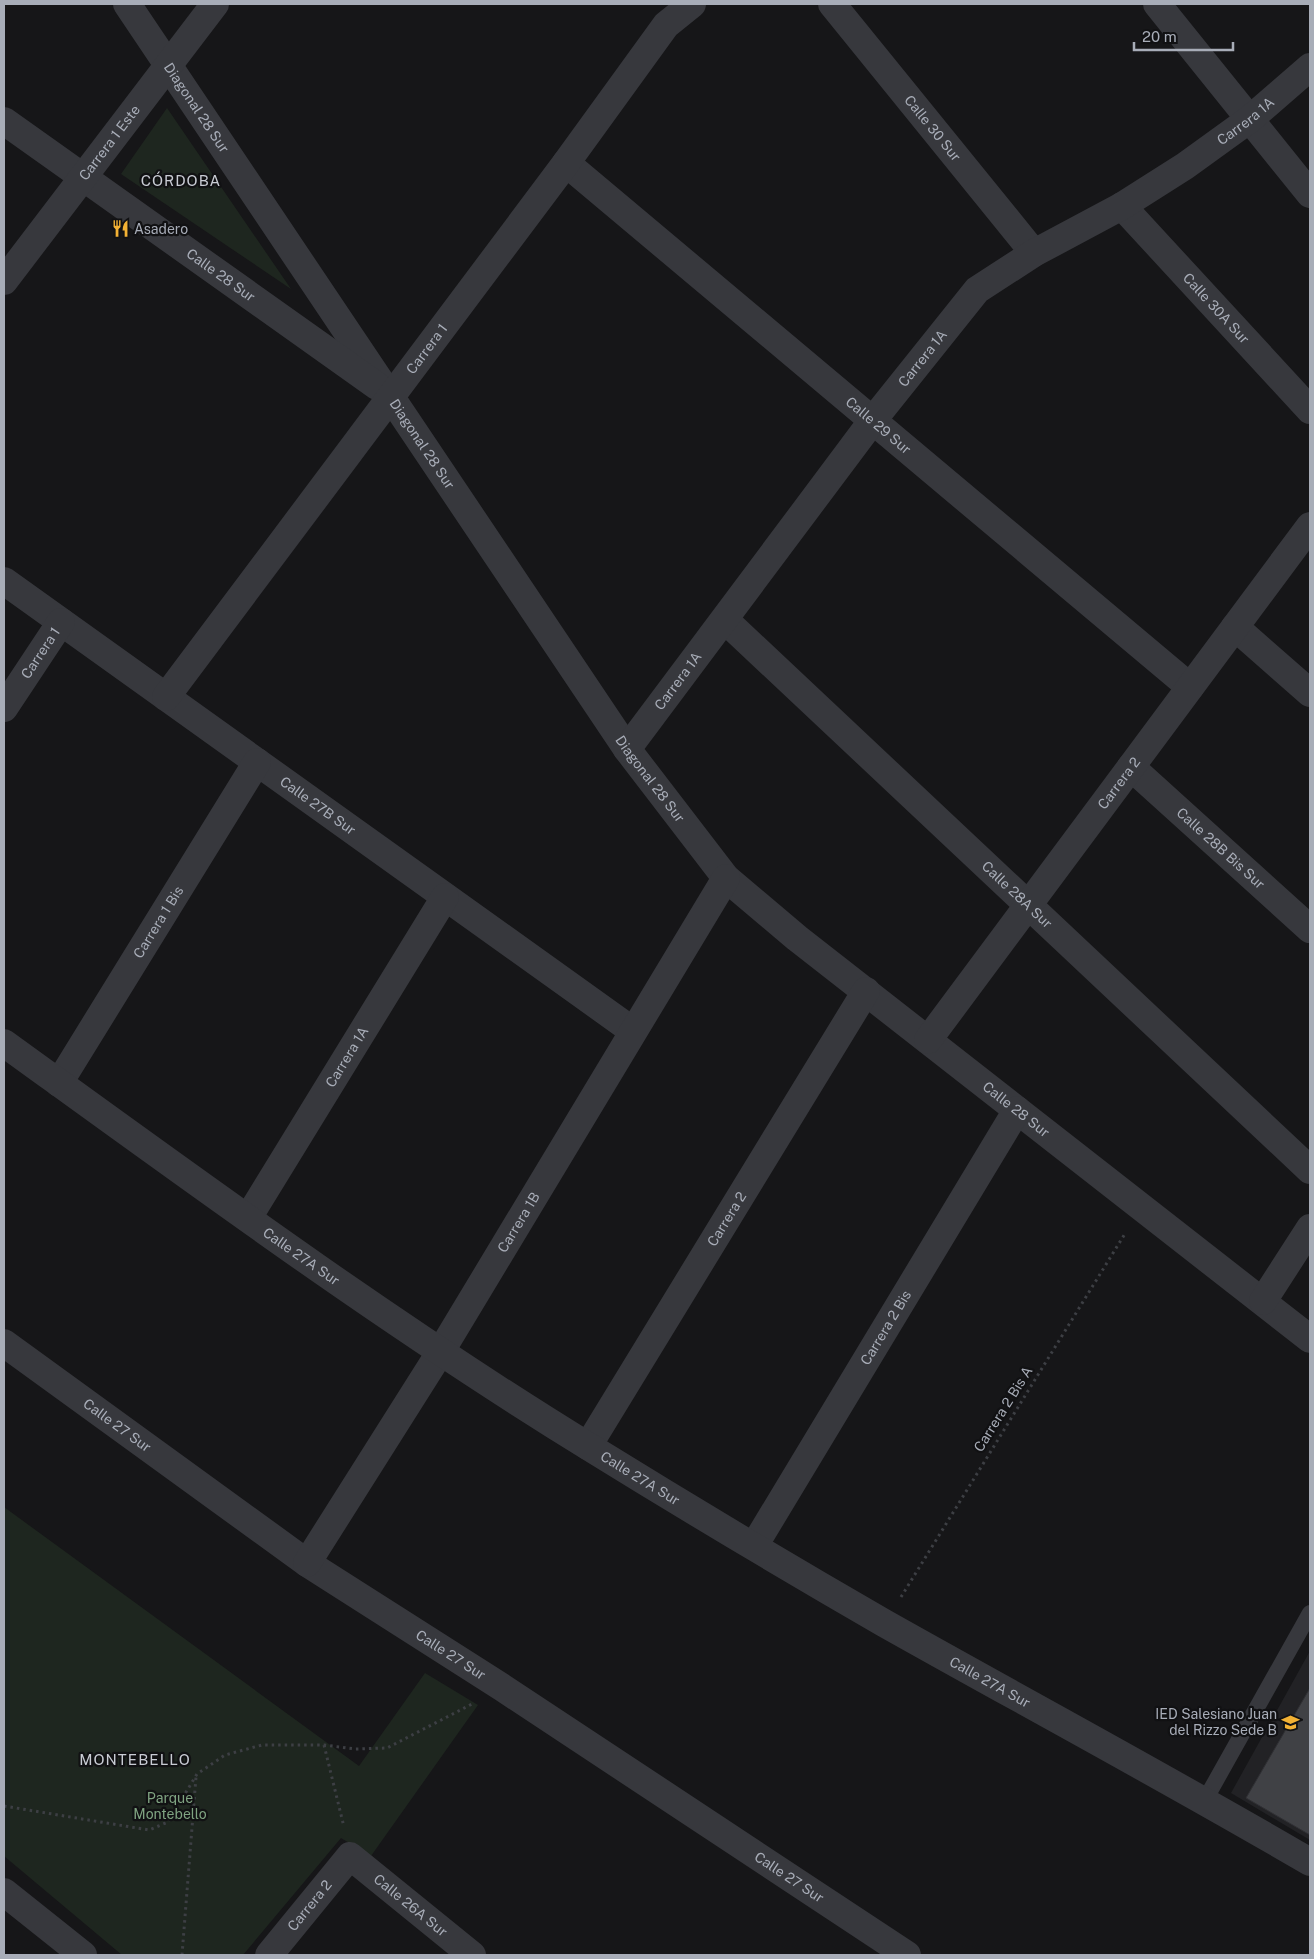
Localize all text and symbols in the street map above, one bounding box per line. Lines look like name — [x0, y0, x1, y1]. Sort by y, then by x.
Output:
scale bar — [1134, 20, 1233, 52]
text: 20 m — [1142, 28, 1177, 45]
street label: Diagonal 28 Sur — [161, 60, 232, 156]
street label: Calle 30 Sur — [901, 92, 964, 164]
street label: Carrera 1A — [1214, 94, 1277, 148]
street label: Carrera 1 Este — [76, 102, 143, 183]
district label: CÓRDOBA — [141, 171, 221, 189]
restaurant icon: Asadero — [110, 219, 130, 239]
place label: Asadero — [134, 221, 188, 237]
street label: Calle 28 Sur — [183, 245, 258, 305]
street label: Calle 30A Sur — [1180, 270, 1253, 347]
street label: Carrera 1 — [403, 321, 451, 377]
street label: Carrera 1A — [895, 327, 950, 390]
street label: Calle 29 Sur — [843, 393, 914, 457]
street label: Diagonal 28 Sur — [387, 396, 458, 492]
street label: Carrera 1 — [18, 624, 63, 682]
street label: Carrera 1A — [651, 649, 705, 713]
street label: Diagonal 28 Sur — [612, 732, 688, 825]
street label: Carrera 2 — [1094, 754, 1143, 812]
street label: Calle 27B Sur — [277, 773, 359, 838]
street label: Calle 28B Bis Sur — [1173, 804, 1268, 892]
street label: Calle 28A Sur — [979, 858, 1056, 931]
street label: Carrera 1 Bis — [130, 883, 186, 961]
street label: Carrera 1A — [322, 1024, 372, 1090]
street label: Calle 28 Sur — [980, 1078, 1053, 1140]
street label: Carrera 1B — [494, 1189, 543, 1255]
street label: Carrera 2 — [704, 1189, 749, 1249]
street label: Calle 27A Sur — [260, 1224, 343, 1289]
street label: Carrera 2 Bis — [857, 1287, 914, 1368]
street label: Carrera 2 Bis A — [970, 1363, 1036, 1455]
street label: Calle 27 Sur — [80, 1395, 154, 1455]
street label: Calle 27A Sur — [598, 1448, 683, 1508]
street label: Calle 27 Sur — [413, 1627, 489, 1683]
street label: Calle 27A Sur — [947, 1653, 1033, 1711]
place label: IED Salesiano Juan del Rizzo Sede B — [1155, 1706, 1277, 1738]
school or university icon: IED Salesiano Juan del Rizzo Sede B — [1281, 1712, 1301, 1732]
district label: MONTEBELLO — [79, 1751, 191, 1768]
park label: Parque Montebello — [133, 1790, 207, 1822]
street label: Calle 27 Sur — [752, 1848, 827, 1906]
street label: Calle 26A Sur — [371, 1871, 451, 1940]
street label: Carrera 2 — [284, 1877, 335, 1934]

